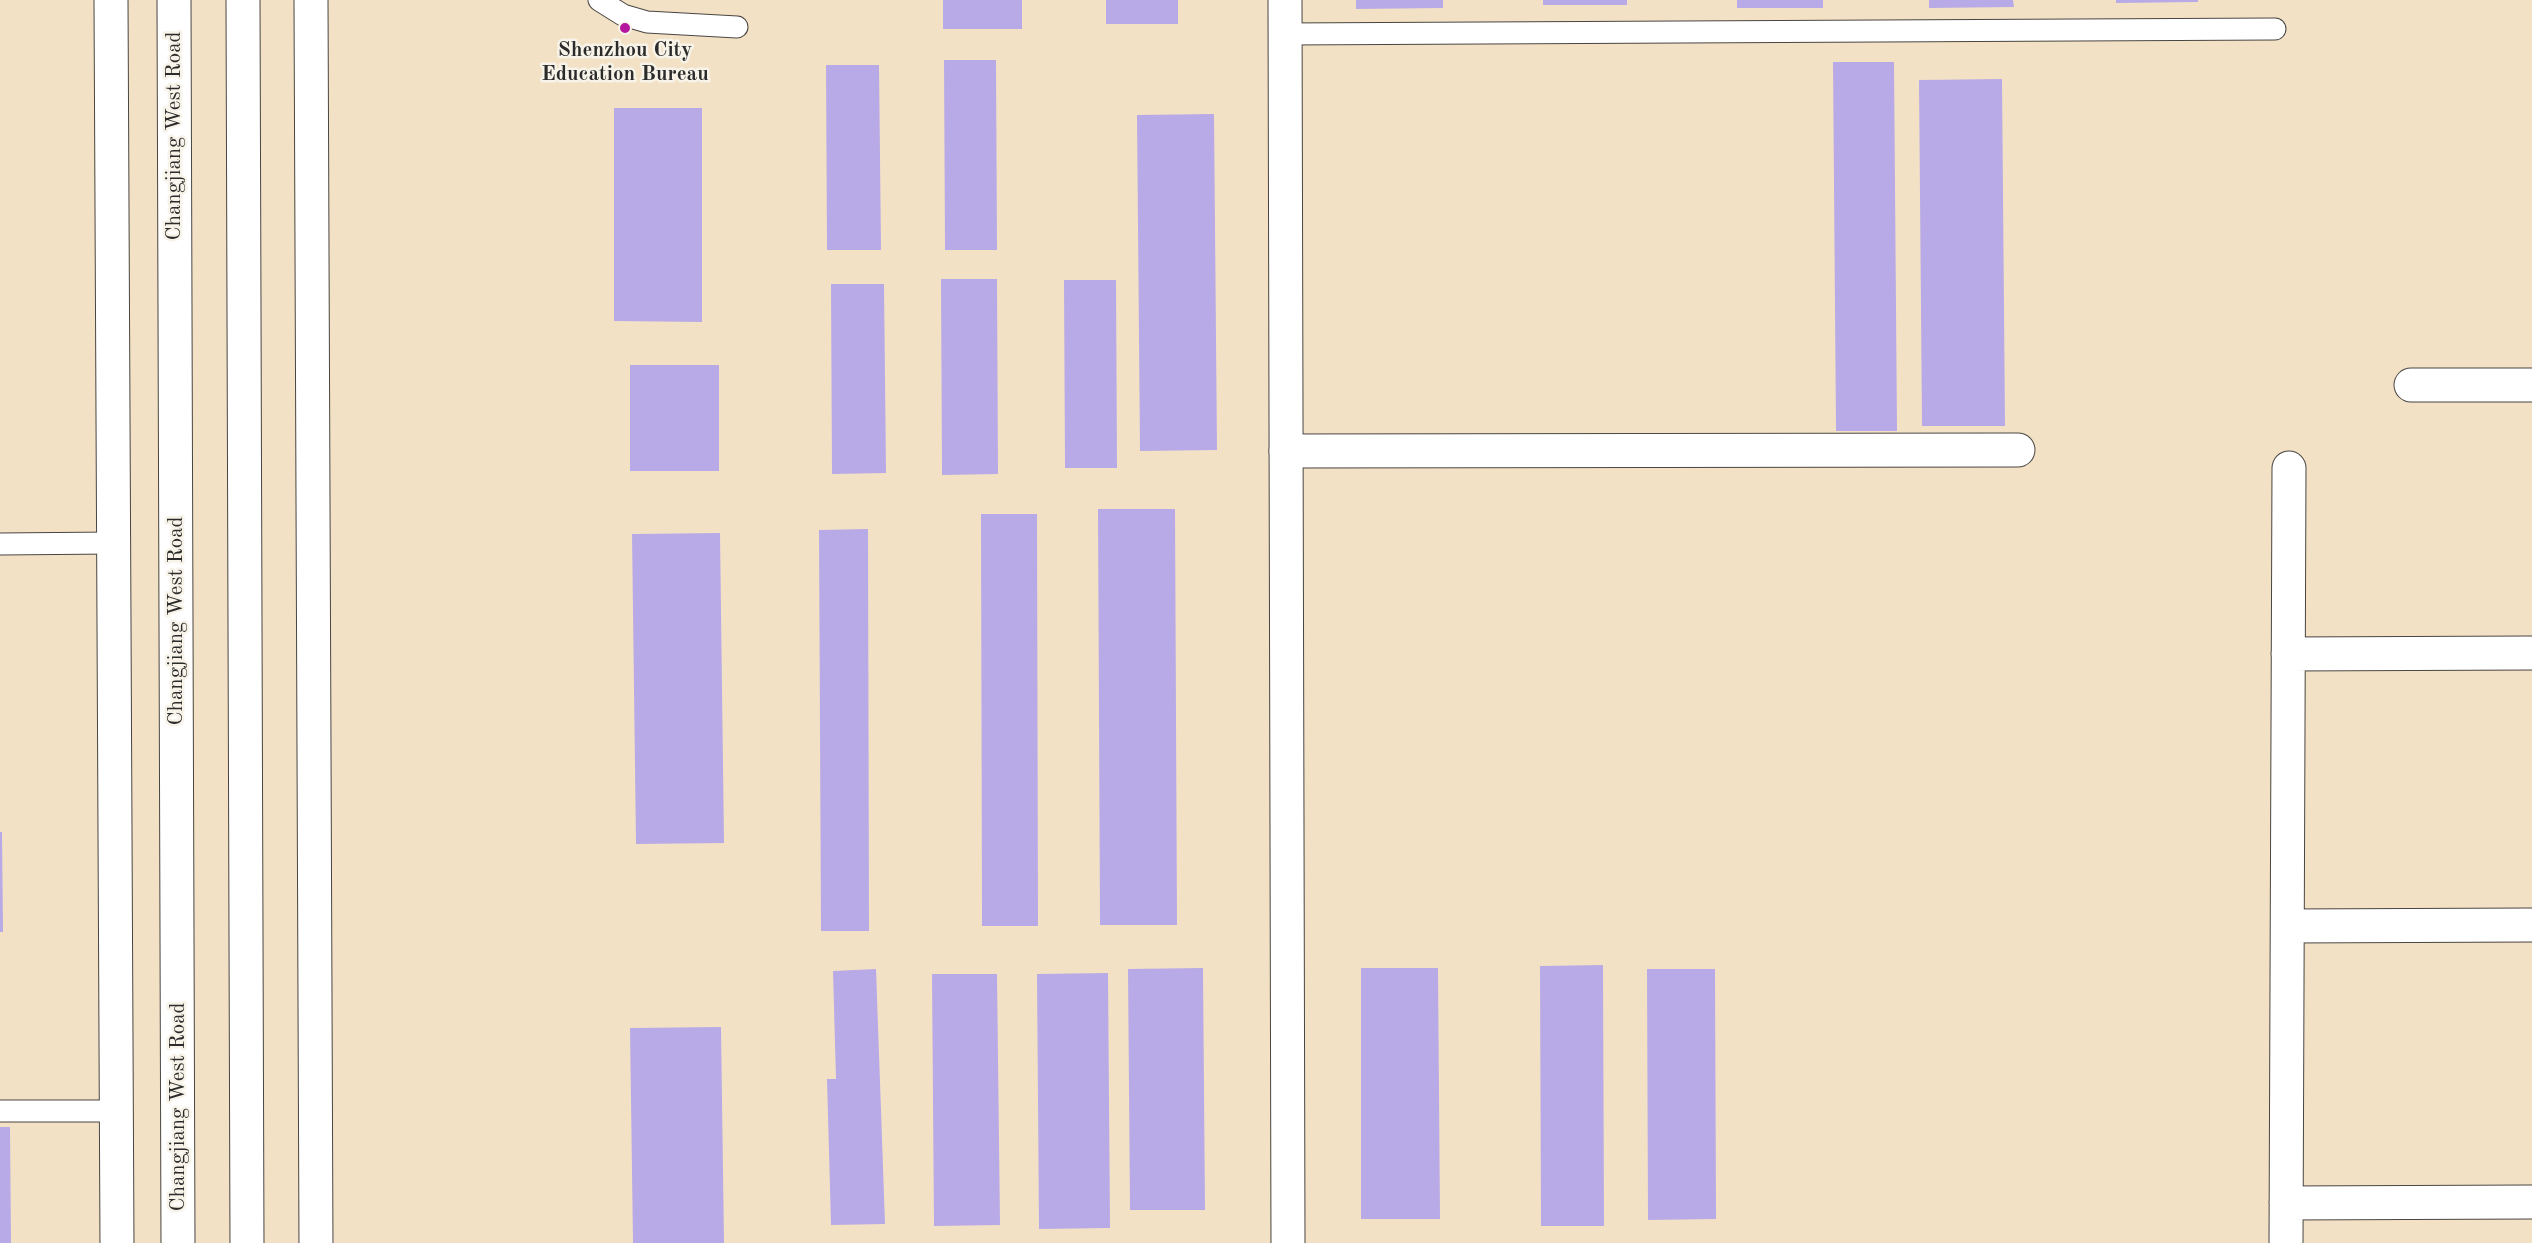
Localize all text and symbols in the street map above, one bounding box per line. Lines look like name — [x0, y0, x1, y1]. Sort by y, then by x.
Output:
marker: Shenzhou City Education Bureau — [618, 21, 632, 35]
street label: Changjiang West Road — [161, 31, 187, 241]
place label: Shenzhou City Education Bureau — [541, 37, 709, 87]
street label: Changjiang West Road — [163, 516, 189, 726]
street label: Changjiang West Road — [165, 1002, 191, 1212]

